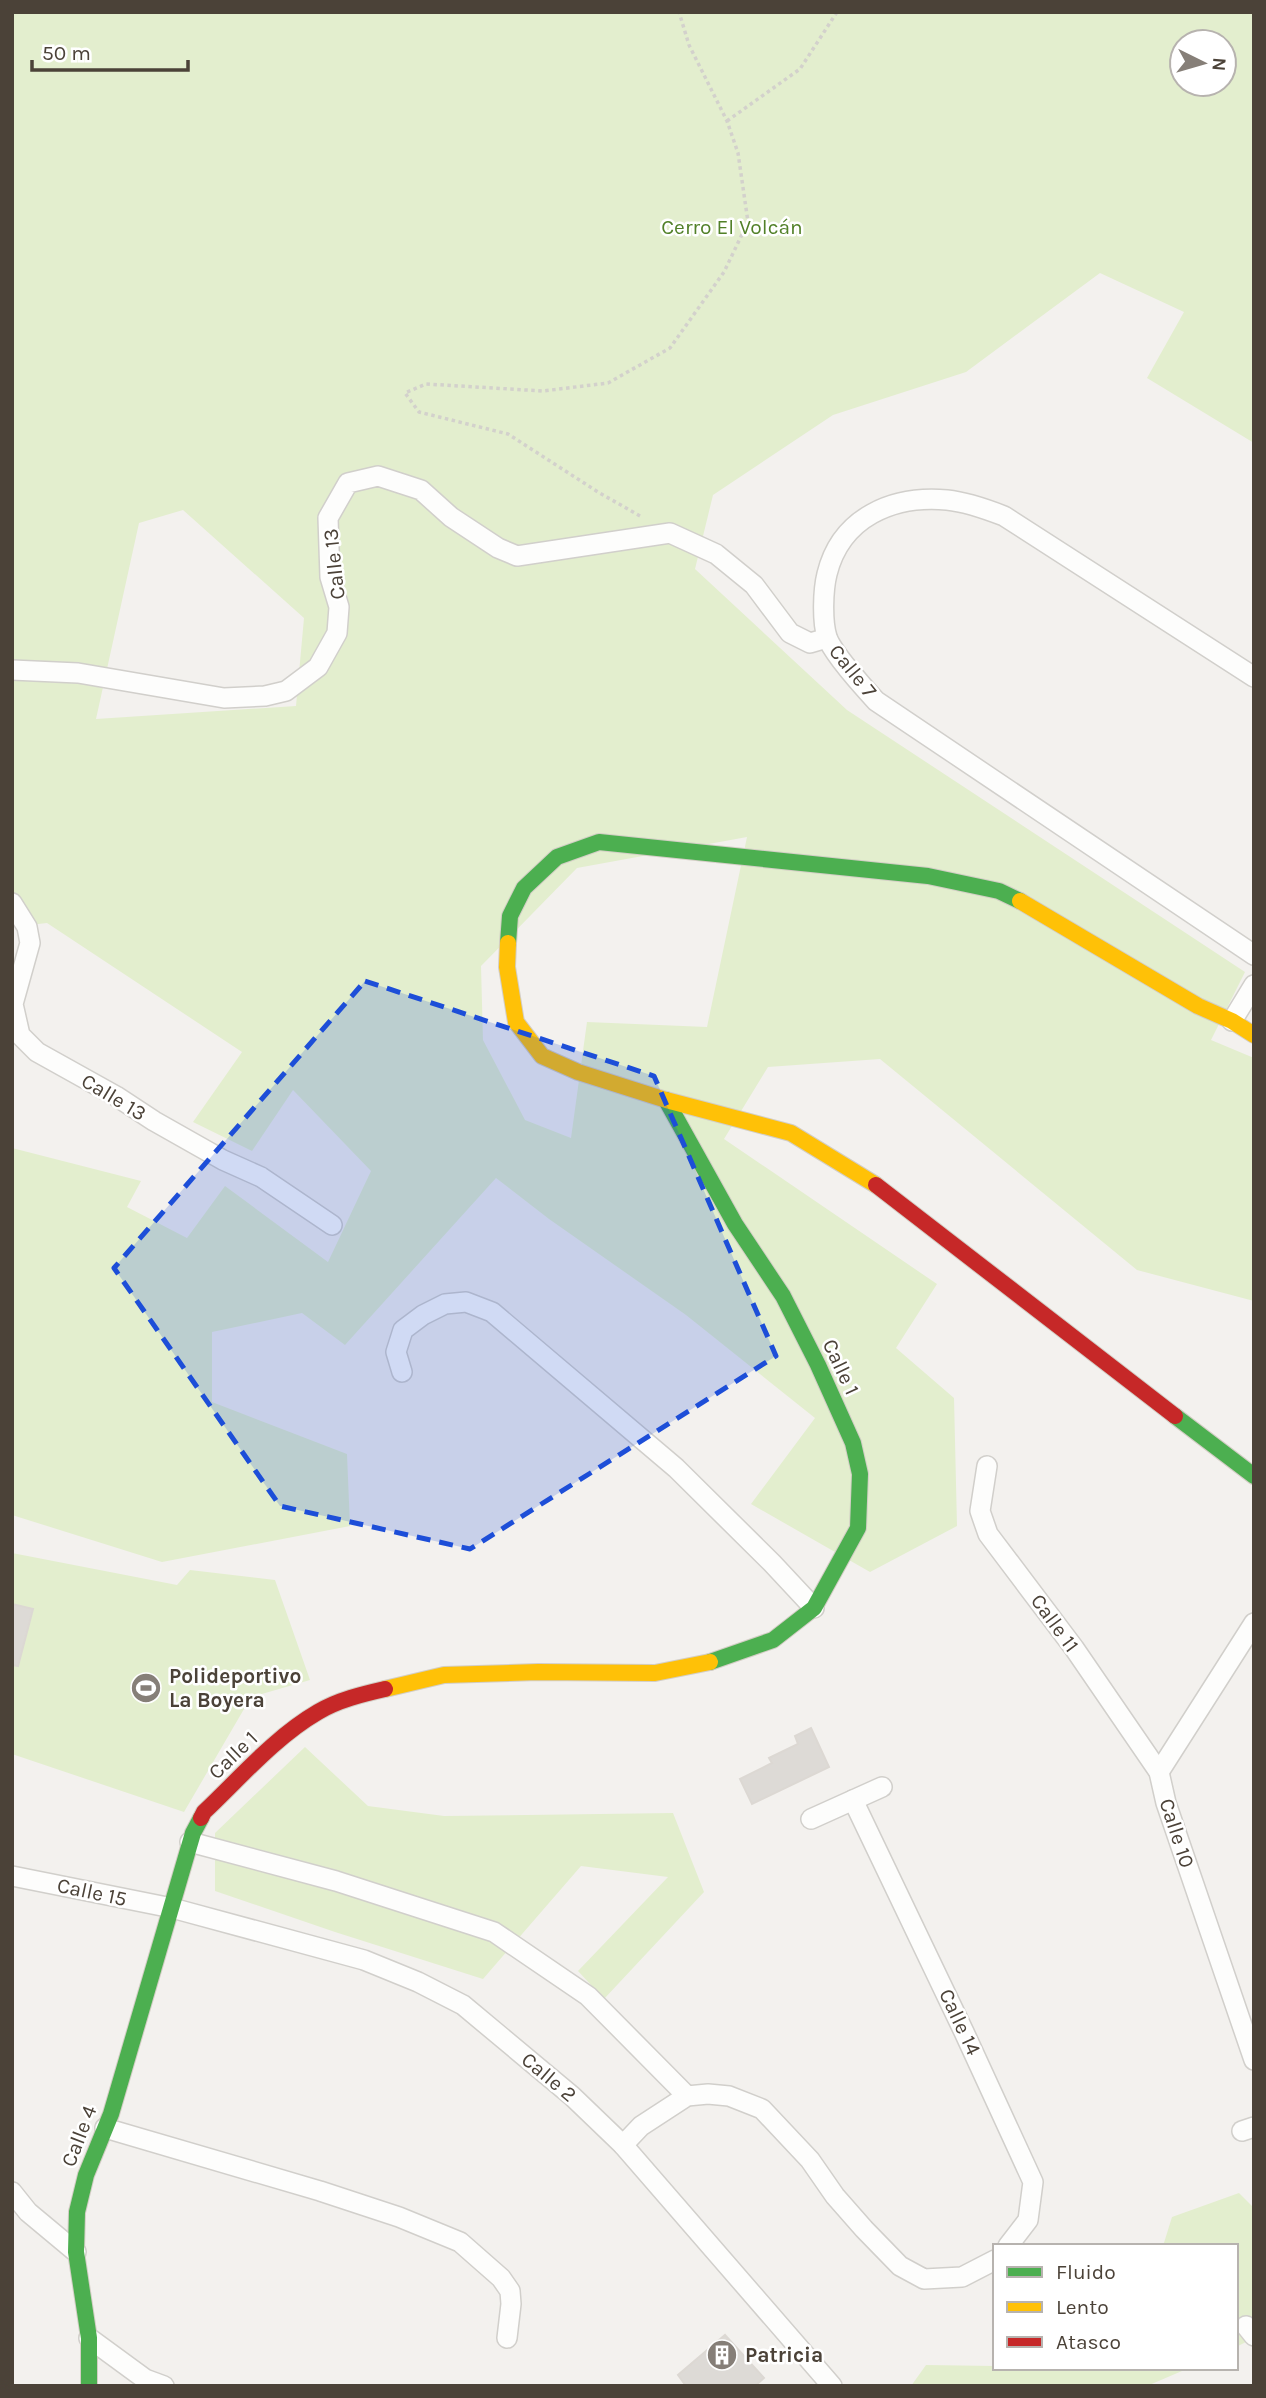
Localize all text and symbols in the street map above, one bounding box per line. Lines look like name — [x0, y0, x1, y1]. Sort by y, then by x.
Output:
scale bar — [32, 28, 187, 72]
north arrow — [1168, 28, 1238, 98]
text: 50 m — [42, 41, 91, 65]
text: N — [1207, 57, 1230, 72]
park label: Cerro El Volcán — [661, 215, 803, 239]
street label: Calle 13 — [318, 527, 350, 601]
street label: Calle 7 — [824, 639, 882, 703]
street label: Calle 13 — [77, 1068, 151, 1126]
street label: Calle 1 — [818, 1335, 864, 1399]
street label: Calle 11 — [1026, 1589, 1084, 1657]
place label: Polideportivo La Boyera — [169, 1664, 301, 1712]
sports icon: Polideportivo La Boyera — [129, 1671, 163, 1705]
street label: Calle 1 — [203, 1726, 263, 1784]
street label: Calle 10 — [1155, 1795, 1199, 1871]
street label: Calle 15 — [55, 1873, 129, 1911]
street label: Calle 14 — [934, 1985, 986, 2059]
street label: Calle 2 — [517, 2047, 581, 2107]
street label: Calle 4 — [56, 2102, 102, 2170]
legend — [993, 2244, 1238, 2370]
text: Fluido — [1056, 2260, 1116, 2284]
text: Lento — [1056, 2295, 1109, 2319]
text: Atasco — [1056, 2330, 1121, 2354]
building icon: Patricia — [705, 2338, 739, 2372]
place label: Patricia — [745, 2343, 823, 2367]

